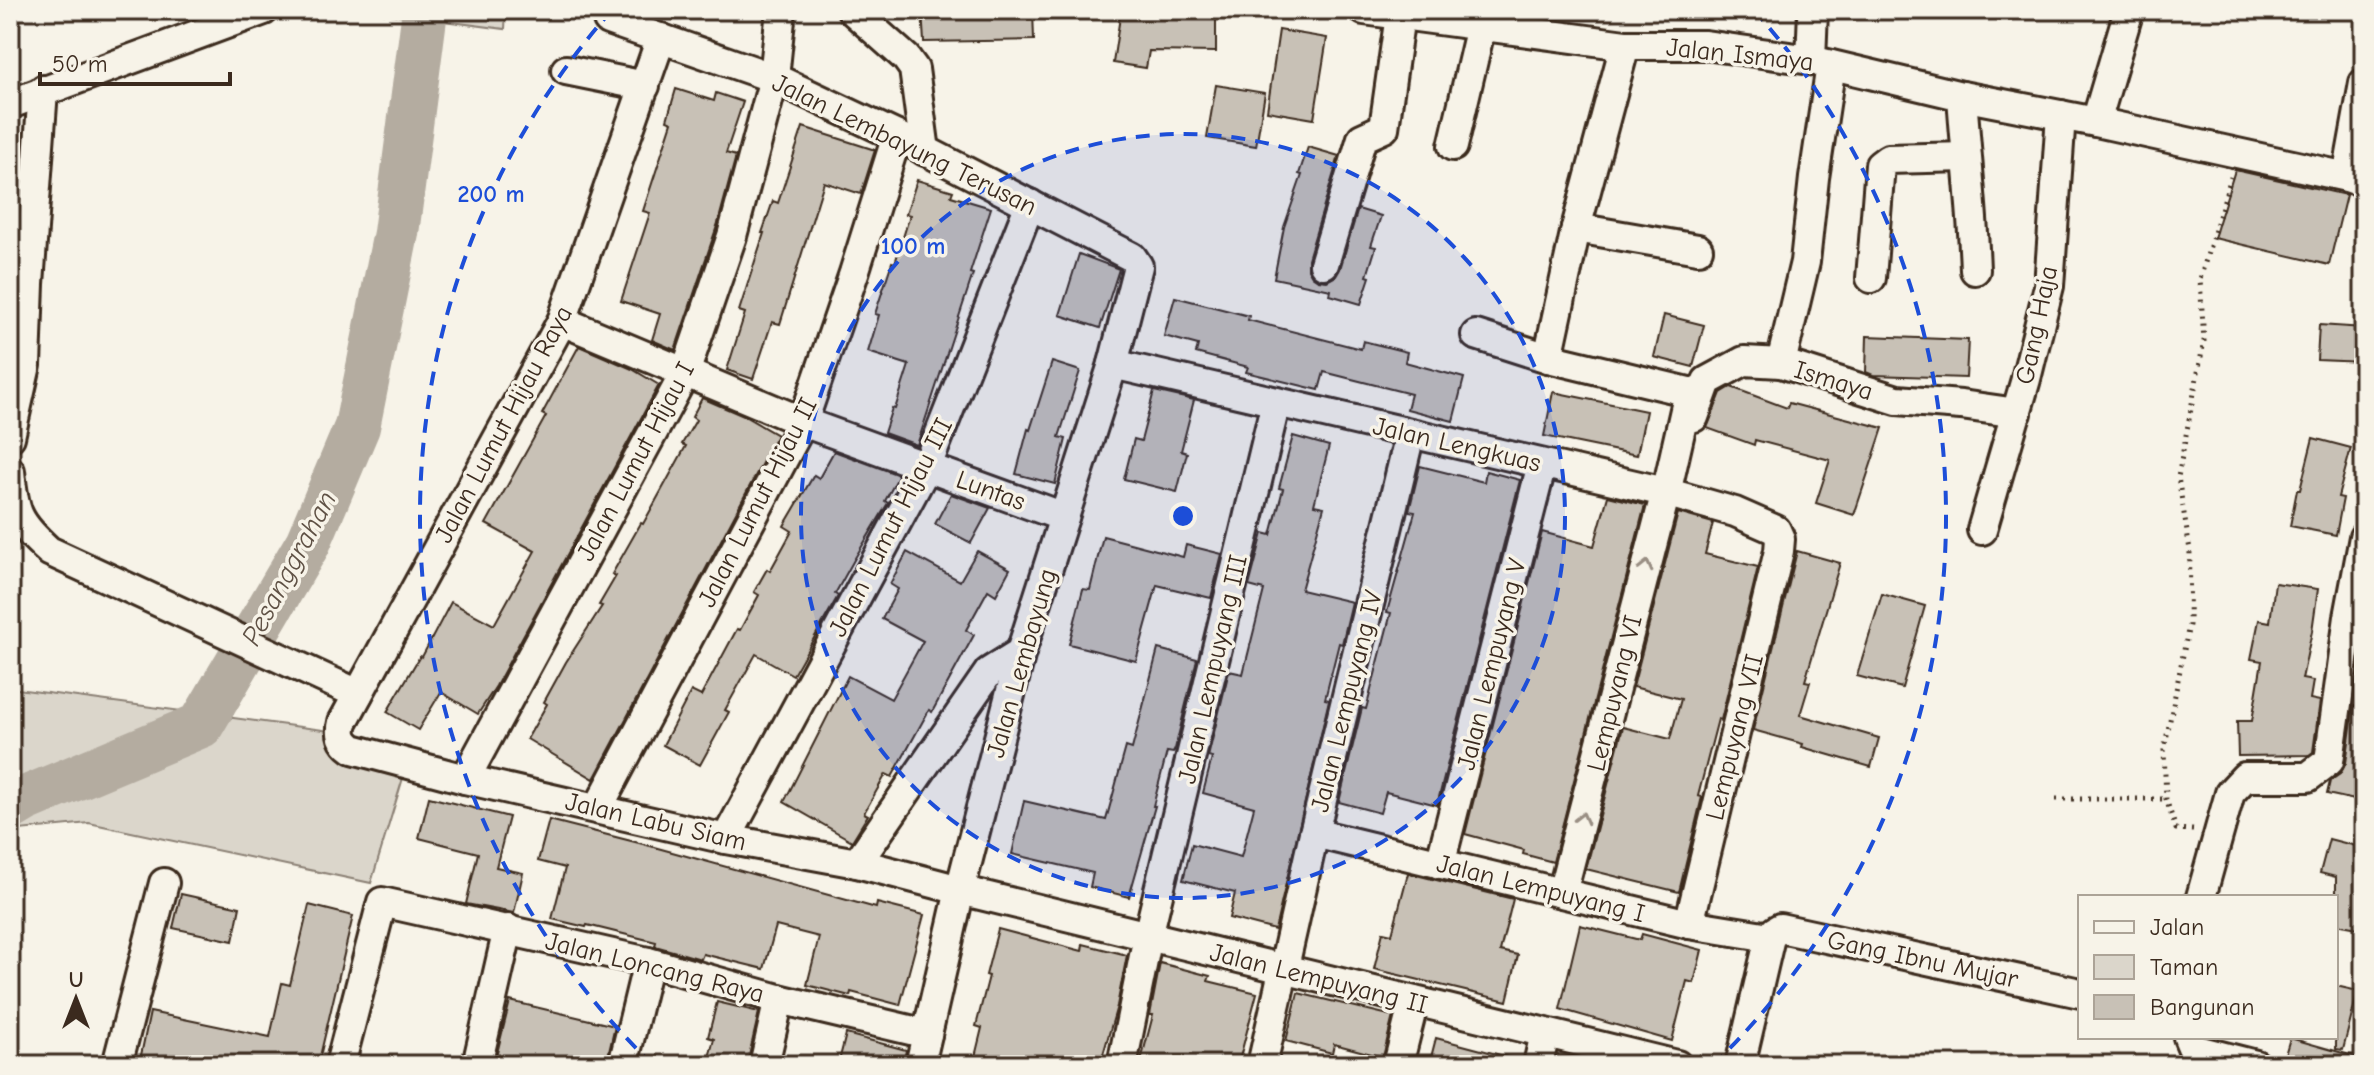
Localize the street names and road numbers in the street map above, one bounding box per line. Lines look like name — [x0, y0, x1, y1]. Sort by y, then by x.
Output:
street label: Jalan Ismaya — [1665, 32, 1815, 78]
street label: Jalan Lembayung Terusan — [768, 68, 1042, 222]
street label: Gang Haja — [2010, 263, 2064, 387]
street label: Jalan Lumut Hijau Raya — [429, 301, 579, 548]
street label: Ismaya — [1791, 355, 1877, 407]
street label: Jalan Lumut Hijau I — [571, 357, 701, 566]
street label: Jalan Lumut Hijau II — [692, 393, 824, 612]
street label: Jalan Lengkuas — [1370, 411, 1544, 479]
street label: Jalan Lumut Hijau III — [823, 413, 959, 642]
street label: Luntas — [952, 465, 1029, 517]
street label: Jalan Lempuyang III — [1172, 552, 1254, 786]
street label: Jalan Lempuyang V — [1451, 555, 1533, 773]
street label: Jalan Lembayung — [981, 565, 1063, 761]
street label: Jalan Lempuyang IV — [1305, 587, 1389, 815]
street label: Lempuyang VI — [1581, 612, 1649, 774]
street label: Lempuyang VII — [1700, 651, 1770, 823]
street label: Jalan Labu Siam — [563, 787, 749, 857]
street label: Jalan Lempuyang I — [1434, 849, 1648, 929]
street label: Gang Ibnu Mujar — [1825, 925, 2022, 995]
street label: Jalan Loncang Raya — [542, 926, 767, 1010]
street label: Jalan Lempuyang II — [1207, 937, 1431, 1021]

